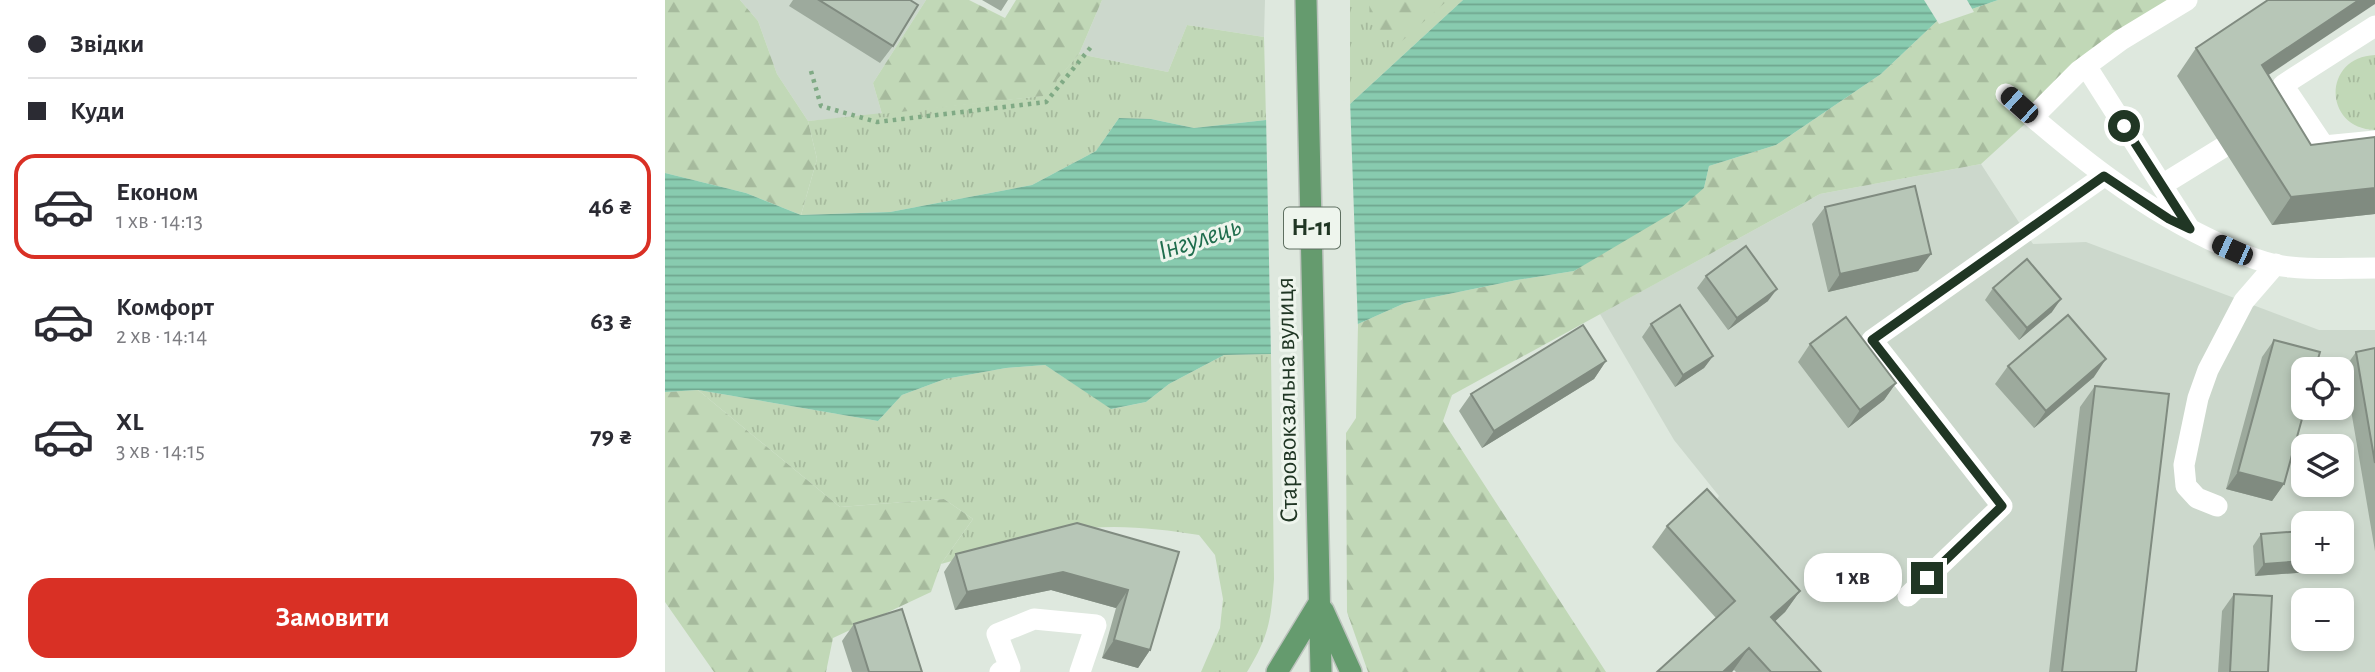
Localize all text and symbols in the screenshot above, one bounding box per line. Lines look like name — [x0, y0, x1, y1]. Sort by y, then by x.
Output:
text: Звідки — [70, 31, 144, 57]
car — [1997, 83, 2042, 127]
text: Куди — [70, 98, 125, 124]
route start — [2108, 110, 2140, 142]
icon: car — [32, 175, 95, 238]
text: Економ — [116, 179, 198, 205]
text: 46 ₴ — [588, 193, 633, 219]
road number: Н-11 — [1284, 208, 1340, 248]
text: 1 хв · 14:13 — [116, 210, 203, 233]
water label: Інгулець — [1155, 212, 1245, 266]
car — [2209, 232, 2256, 268]
street label: Старовокзальна вулиця — [1272, 277, 1302, 523]
icon: car — [32, 290, 95, 353]
text: Комфорт — [116, 294, 214, 320]
text: 63 ₴ — [590, 308, 633, 334]
text: 2 хв · 14:14 — [116, 325, 207, 348]
map controls — [2291, 357, 2354, 651]
button: locate — [2291, 357, 2354, 420]
icon: car — [32, 405, 95, 468]
text: XL — [116, 409, 143, 435]
text: 79 ₴ — [590, 423, 633, 449]
button: layers — [2291, 434, 2354, 497]
text: 3 хв · 14:15 — [116, 440, 205, 463]
button: + — [2291, 511, 2354, 574]
callout: 1 хв — [1805, 554, 1903, 602]
route end — [1911, 562, 1943, 594]
text: 1 хв — [1836, 566, 1870, 589]
button: Замовити — [28, 578, 637, 658]
button: − — [2291, 588, 2354, 651]

